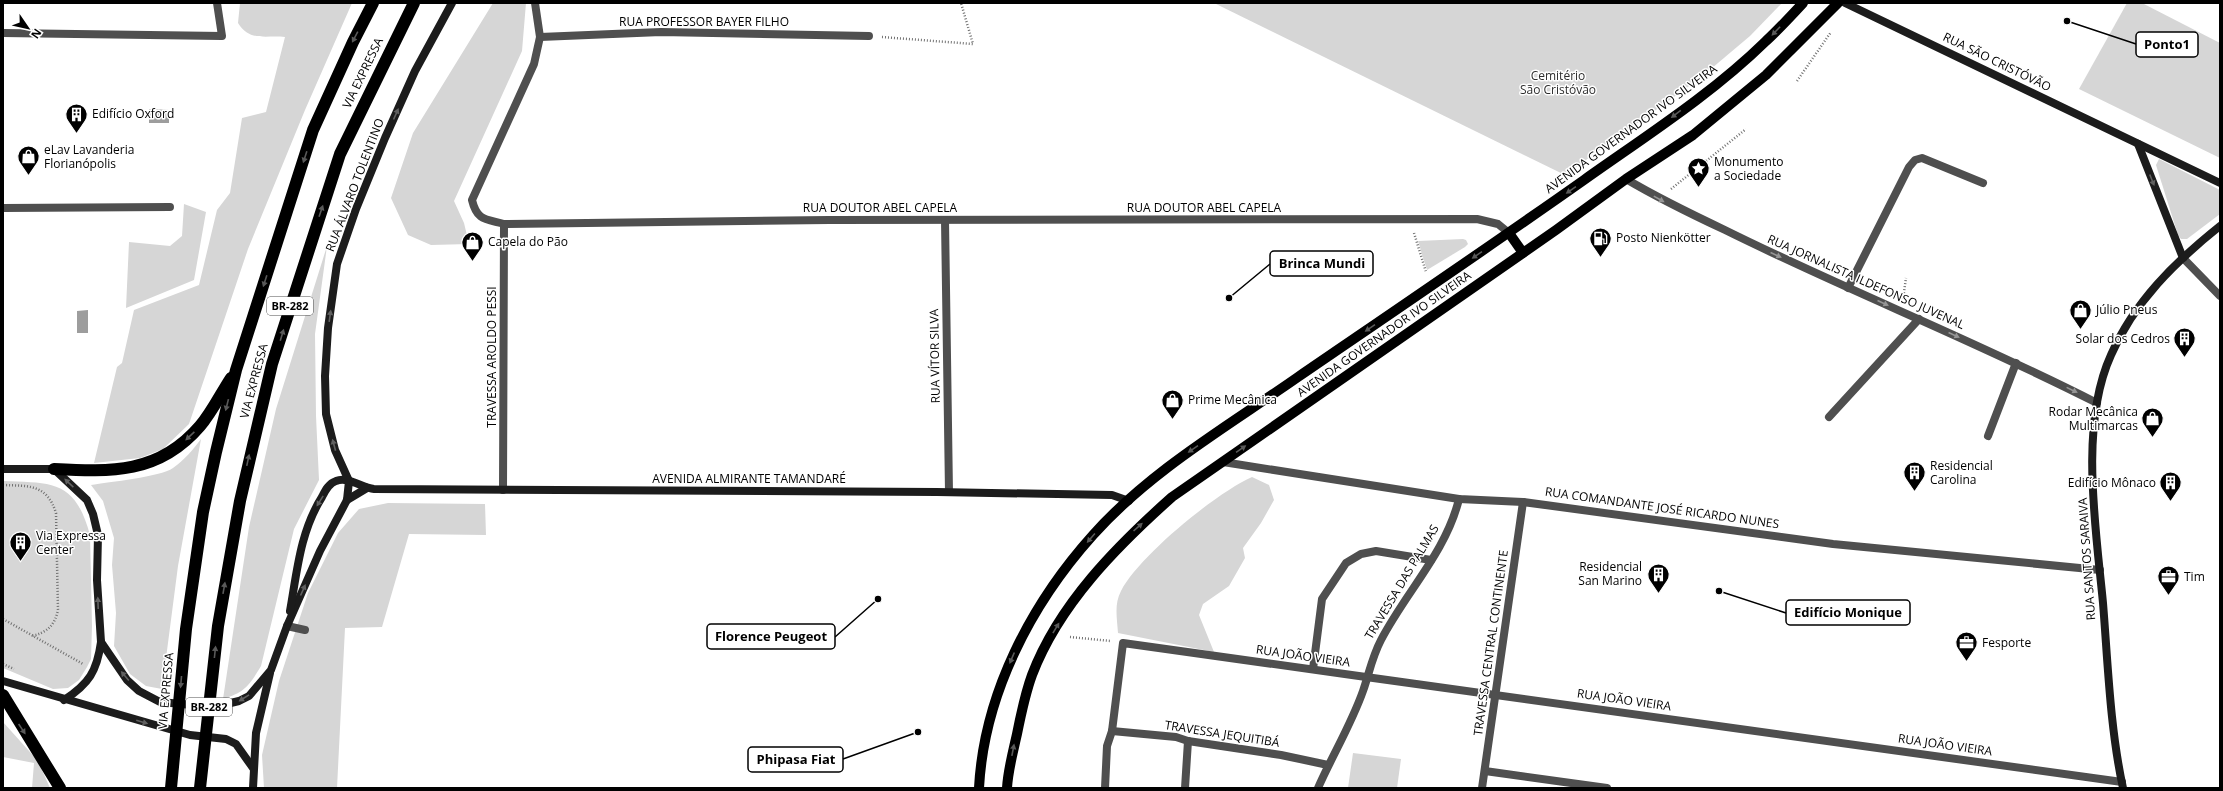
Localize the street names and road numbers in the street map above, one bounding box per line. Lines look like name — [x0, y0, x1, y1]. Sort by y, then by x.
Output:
street label: RUA PROFESSOR BAYER FILHO — [619, 13, 789, 30]
street label: RUA SÃO CRISTÓVÃO — [1940, 28, 2054, 95]
street label: VIA EXPRESSA — [338, 34, 387, 111]
street label: AVENIDA GOVERNADOR IVO SILVEIRA — [1541, 60, 1721, 197]
street label: RUA ÁLVARO TOLENTINO — [321, 116, 388, 254]
street label: RUA DOUTOR ABEL CAPELA — [803, 199, 958, 216]
street label: RUA DOUTOR ABEL CAPELA — [1127, 199, 1282, 216]
street label: RUA JORNALISTA ILDEFONSO JUVENAL — [1765, 230, 1968, 333]
street label: AVENIDA GOVERNADOR IVO SILVEIRA — [1293, 266, 1475, 400]
street label: TRAVESSA AROLDO PESSI — [483, 286, 500, 428]
road number: BR-282 — [267, 297, 313, 315]
street label: RUA VÍTOR SILVA — [925, 308, 944, 404]
street label: VIA EXPRESSA — [235, 341, 272, 420]
street label: AVENIDA ALMIRANTE TAMANDARÉ — [652, 470, 846, 487]
street label: RUA COMANDANTE JOSÉ RICARDO NUNES — [1544, 483, 1780, 532]
street label: RUA SANTOS SARAIVA — [2074, 497, 2099, 621]
street label: TRAVESSA DAS PALMAS — [1360, 521, 1443, 642]
street label: TRAVESSA CENTRAL CONTINENTE — [1469, 549, 1512, 737]
street label: RUA JOÃO VIEIRA — [1255, 640, 1352, 671]
street label: VIA EXPRESSA — [154, 652, 177, 730]
street label: RUA JOÃO VIEIRA — [1576, 684, 1673, 715]
road number: BR-282 — [186, 698, 232, 716]
street label: TRAVESSA JEQUITIBÁ — [1164, 716, 1281, 751]
street label: RUA JOÃO VIEIRA — [1897, 729, 1994, 760]

